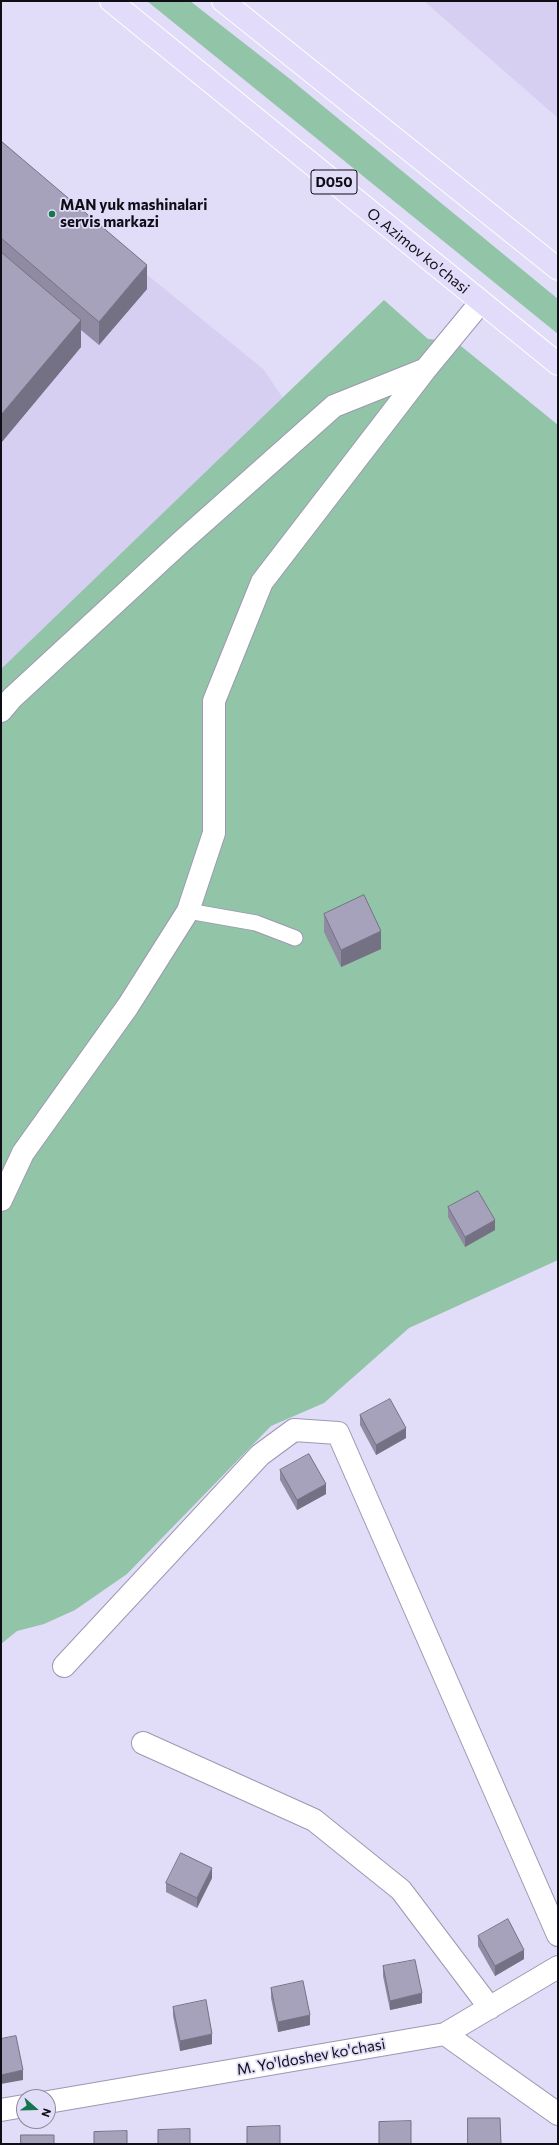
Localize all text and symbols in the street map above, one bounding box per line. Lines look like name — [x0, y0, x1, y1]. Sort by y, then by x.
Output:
road number: D050 — [311, 170, 357, 194]
place label: MAN yuk mashinalari servis markazi — [60, 196, 207, 231]
street label: O. Azimov ko'chasi — [363, 204, 473, 298]
marker: MAN yuk mashinalari servis markazi — [47, 209, 57, 219]
street label: M. Yo'ldoshev ko'chasi — [235, 2035, 387, 2079]
north arrow — [16, 2089, 56, 2129]
text: N — [39, 2107, 54, 2119]

